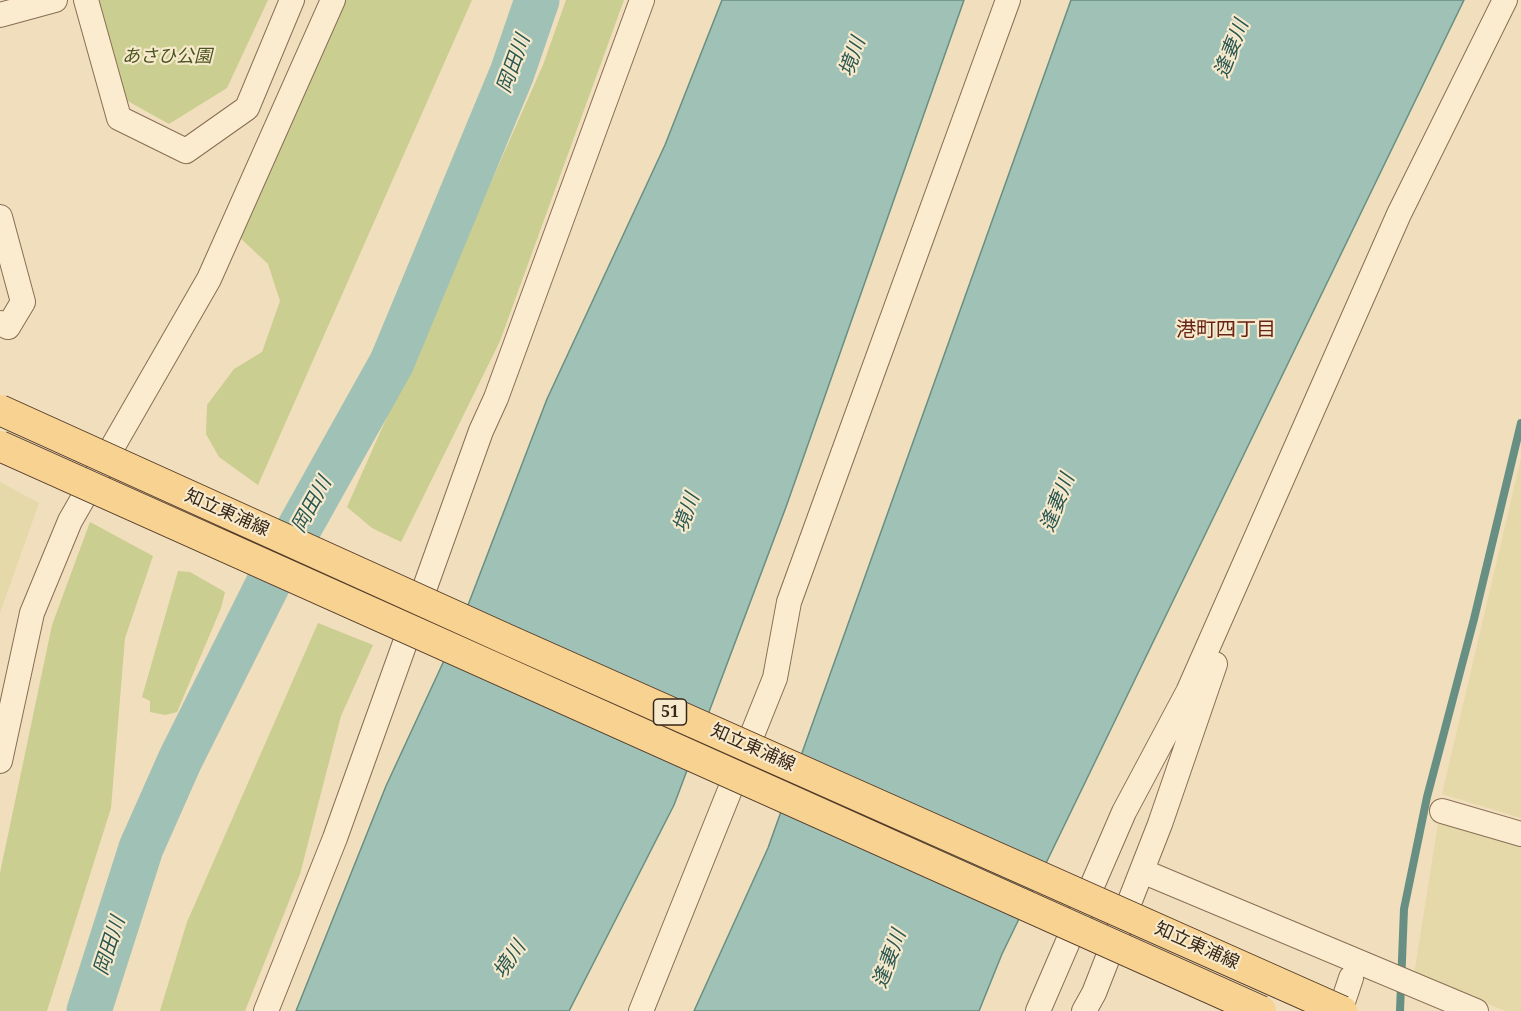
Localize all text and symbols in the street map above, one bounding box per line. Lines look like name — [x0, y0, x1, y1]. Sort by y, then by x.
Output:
water label: 逢妻川 — [1210, 17, 1254, 81]
water label: 岡田川 — [492, 32, 536, 96]
water label: 境川 — [835, 34, 871, 80]
park label: あさひ公園 — [122, 46, 212, 68]
district label: 港町四丁目 — [1176, 318, 1276, 342]
water label: 逢妻川 — [1036, 471, 1080, 535]
water label: 岡田川 — [287, 473, 337, 537]
street label: 知立東浦線 — [181, 485, 273, 541]
water label: 境川 — [669, 490, 705, 536]
road number: 51 — [654, 699, 686, 725]
street label: 知立東浦線 — [707, 720, 799, 776]
water label: 岡田川 — [89, 914, 131, 978]
street label: 知立東浦線 — [1151, 918, 1243, 974]
water label: 逢妻川 — [868, 927, 912, 991]
water label: 境川 — [489, 937, 531, 983]

